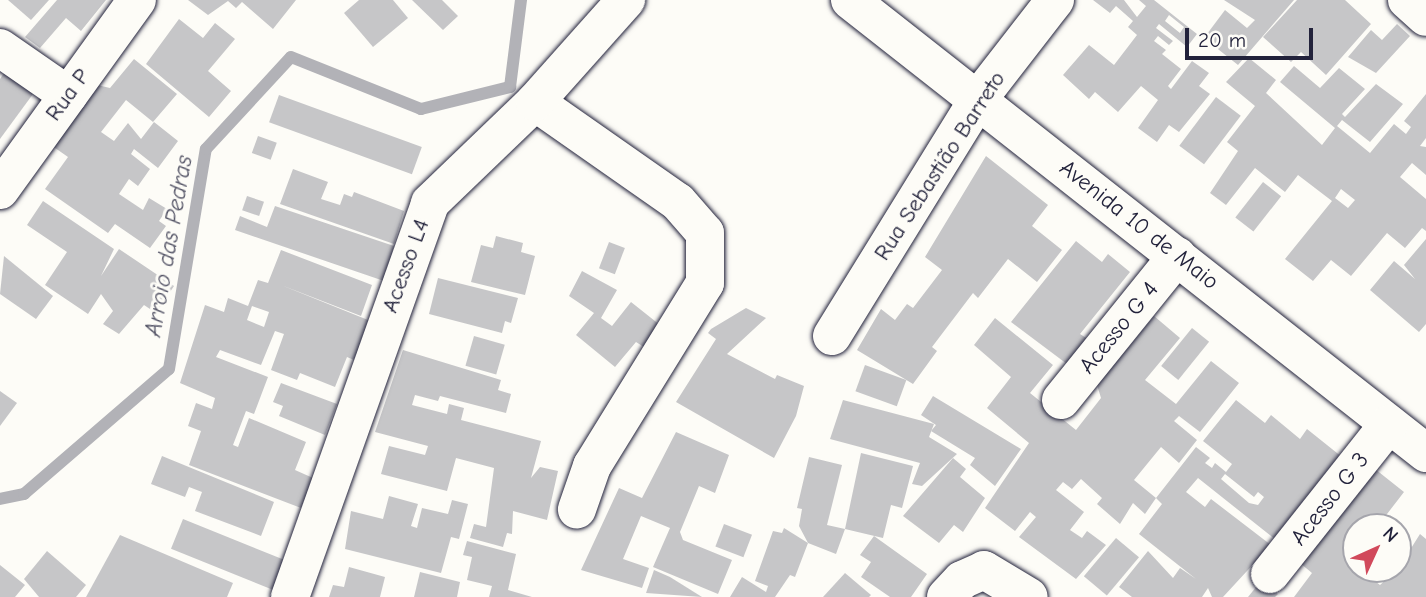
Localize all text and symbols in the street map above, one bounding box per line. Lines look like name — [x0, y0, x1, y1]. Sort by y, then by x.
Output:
scale bar — [1188, 14, 1316, 58]
text: 20 m — [1198, 28, 1246, 52]
street label: Rua P — [40, 63, 96, 127]
street label: Rua Sebastião Barreto — [869, 66, 1011, 266]
water label: Arroio das Pedras — [139, 153, 199, 339]
street label: Avenida 10 de Maio — [1054, 154, 1224, 296]
street label: Acesso L4 — [376, 215, 436, 317]
street label: Acesso G 4 — [1074, 277, 1164, 379]
street label: Acesso G 3 — [1285, 447, 1375, 551]
north arrow — [1342, 513, 1412, 583]
text: N — [1378, 522, 1403, 547]

